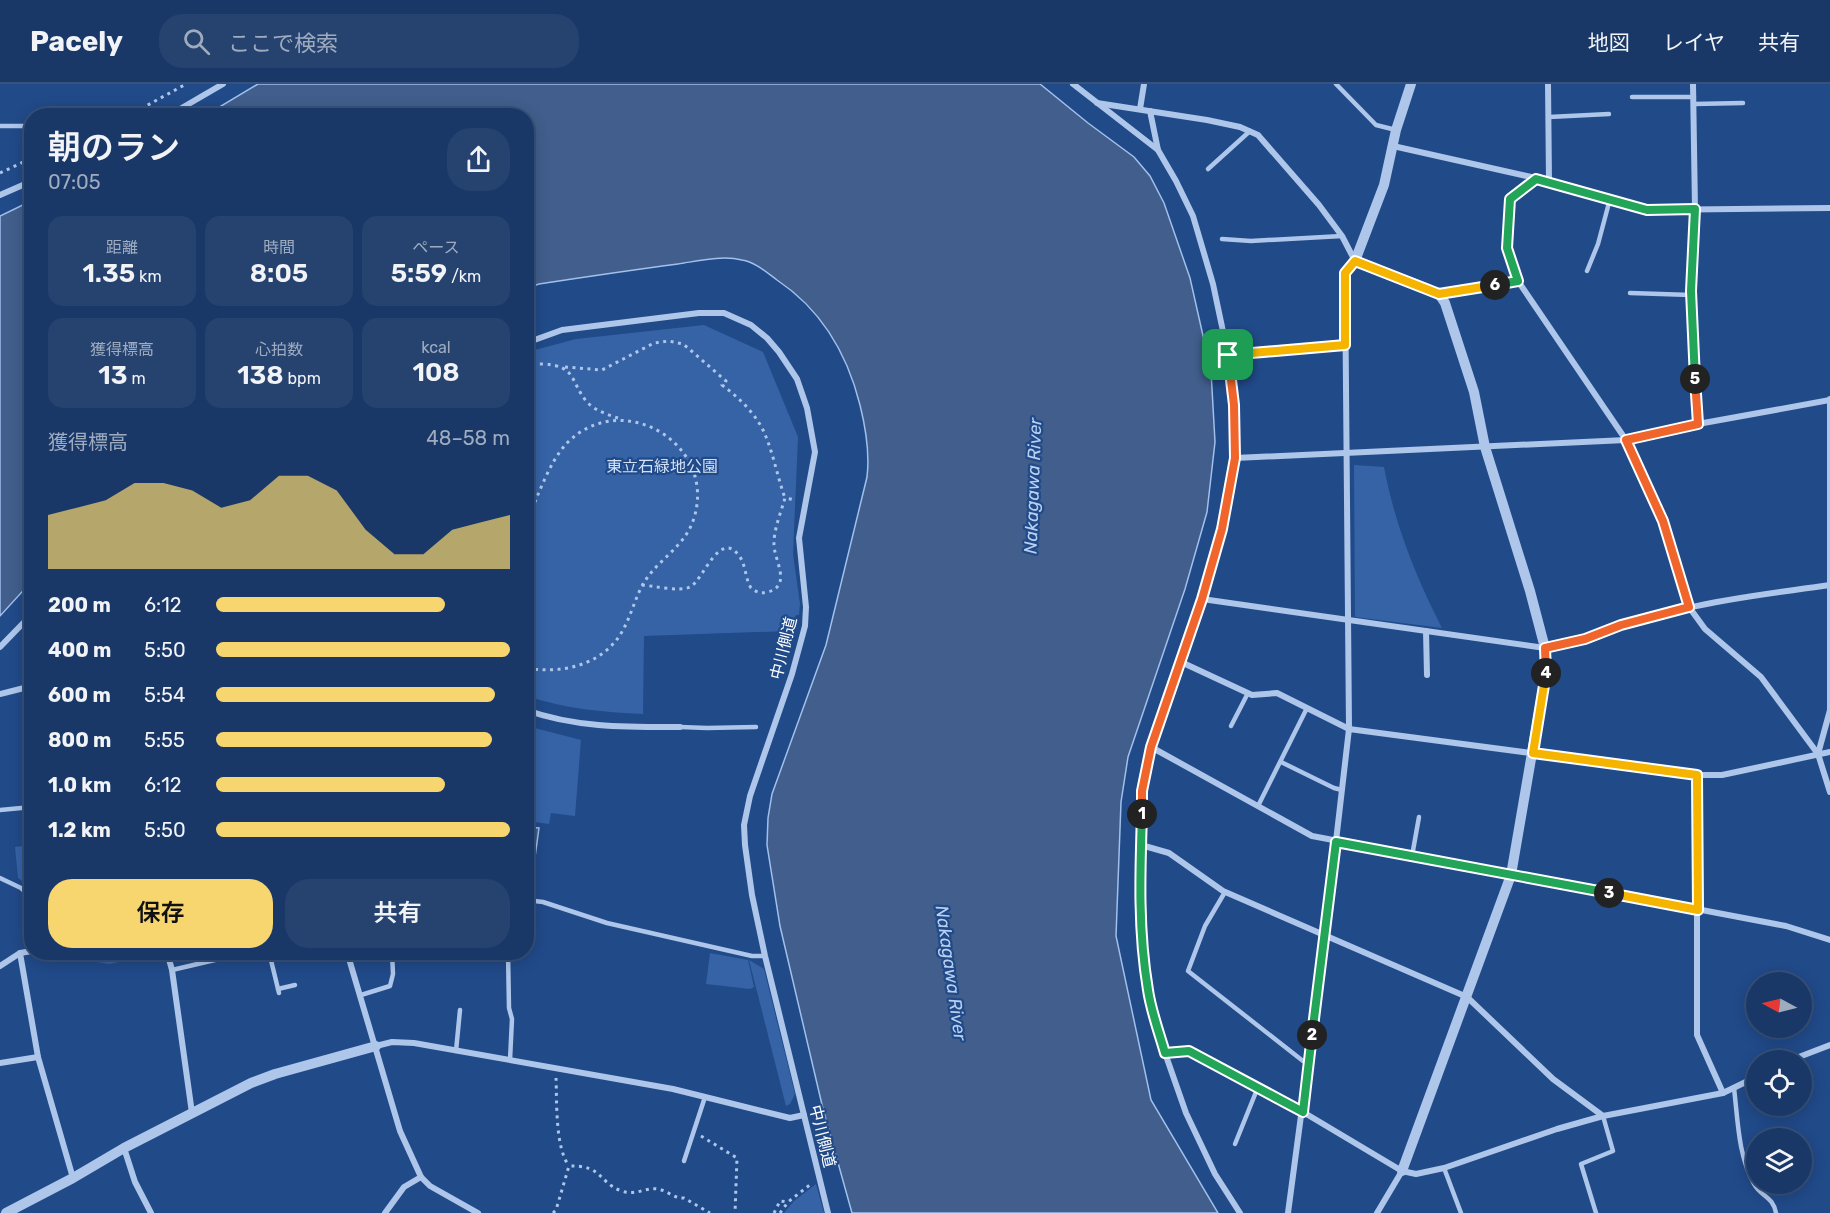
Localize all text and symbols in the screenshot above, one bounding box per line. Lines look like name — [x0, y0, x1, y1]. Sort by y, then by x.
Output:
search box — [159, 14, 579, 68]
text: Pacely — [30, 25, 123, 58]
icon: search — [180, 25, 213, 58]
text: ここで検索 — [228, 30, 338, 57]
text: 地図 — [1588, 30, 1630, 55]
text: レイヤ — [1663, 30, 1725, 55]
text: 共有 — [1758, 30, 1800, 55]
text: 朝のラン — [48, 128, 180, 167]
button: share — [447, 128, 510, 191]
text: 07:05 — [48, 170, 101, 194]
text: 距離 — [106, 238, 138, 257]
text: 時間 — [263, 238, 295, 257]
text: ペース — [412, 238, 460, 257]
text: 1.35 — [82, 258, 135, 289]
text: 8:05 — [250, 258, 308, 289]
text: 5:59 — [391, 258, 447, 289]
text: km — [135, 267, 162, 286]
text: /km — [447, 267, 481, 286]
pin: 6 — [1480, 270, 1510, 300]
text: 6 — [1490, 275, 1500, 294]
pin — [1202, 329, 1253, 380]
text: kcal — [421, 338, 451, 357]
icon: arrive — [1211, 338, 1244, 371]
text: 獲得標高 — [90, 340, 154, 359]
text: 心拍数 — [255, 340, 303, 359]
text: 108 — [412, 357, 460, 388]
text: 13 — [98, 360, 128, 391]
text: 138 — [237, 360, 284, 391]
pin: 5 — [1680, 364, 1710, 394]
text: m — [128, 369, 146, 388]
text: bpm — [284, 369, 321, 388]
text: 5 — [1690, 369, 1700, 388]
water label: Nakagawa River — [1020, 416, 1046, 555]
text: 48–58 m — [426, 426, 510, 450]
text: 獲得標高 — [48, 430, 128, 454]
park label: 東立石緑地公園 — [606, 457, 718, 476]
text: 200 m — [48, 593, 111, 617]
text: 6:12 — [144, 593, 181, 617]
street label: 中川側道 — [767, 615, 800, 681]
text: 400 m — [48, 638, 111, 662]
text: 5:50 — [144, 638, 186, 662]
pin: 4 — [1531, 658, 1561, 688]
text: 4 — [1541, 663, 1551, 682]
text: 600 m — [48, 683, 111, 707]
text: 5:54 — [144, 683, 185, 707]
text: 800 m — [48, 728, 111, 752]
text: 5:55 — [144, 728, 185, 752]
text: 1.0 km — [48, 773, 111, 797]
text: 6:12 — [144, 773, 181, 797]
pin: 1 — [1127, 799, 1157, 829]
text: 1 — [1138, 804, 1146, 823]
text: 1.2 km — [48, 818, 111, 842]
text: 5:50 — [144, 818, 186, 842]
pin: 3 — [1594, 878, 1624, 908]
button: 保存 — [48, 879, 273, 948]
button: 共有 — [285, 879, 510, 948]
text: 3 — [1604, 883, 1614, 902]
water label: Nakagawa River — [931, 904, 972, 1043]
north arrow — [1746, 972, 1812, 1038]
map controls — [1746, 972, 1812, 1194]
pin: 2 — [1297, 1020, 1327, 1050]
text: 2 — [1307, 1025, 1317, 1044]
button: locate — [1746, 1050, 1812, 1116]
street label: 中川側道 — [806, 1103, 839, 1169]
button: layers — [1746, 1128, 1812, 1194]

